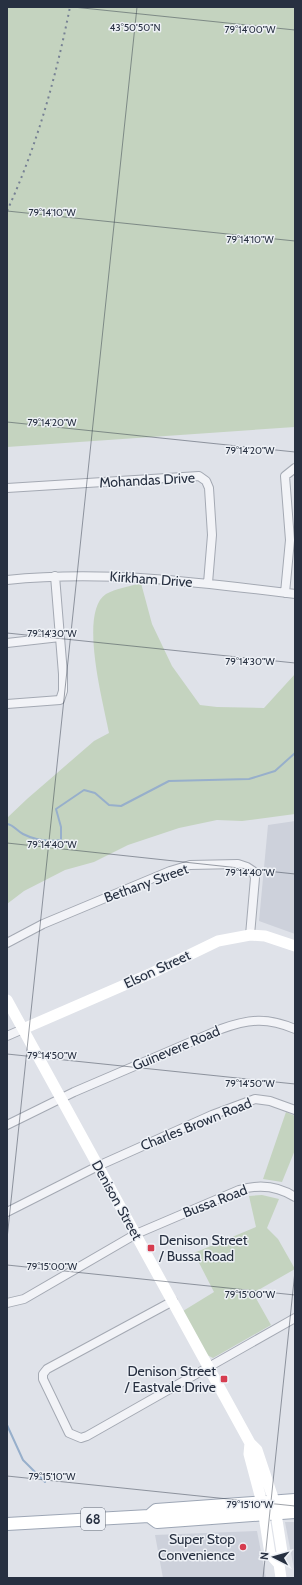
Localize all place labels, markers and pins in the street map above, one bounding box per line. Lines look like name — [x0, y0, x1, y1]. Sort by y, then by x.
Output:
place label: Denison Street / Bussa Road — [158, 1231, 248, 1265]
marker: Denison Street / Bussa Road — [146, 1243, 156, 1253]
place label: Denison Street / Eastvale Drive — [124, 1362, 216, 1396]
marker: Denison Street / Eastvale Drive — [219, 1374, 229, 1384]
place label: Super Stop Convenience — [158, 1530, 235, 1564]
marker: Super Stop Convenience — [238, 1542, 248, 1552]

